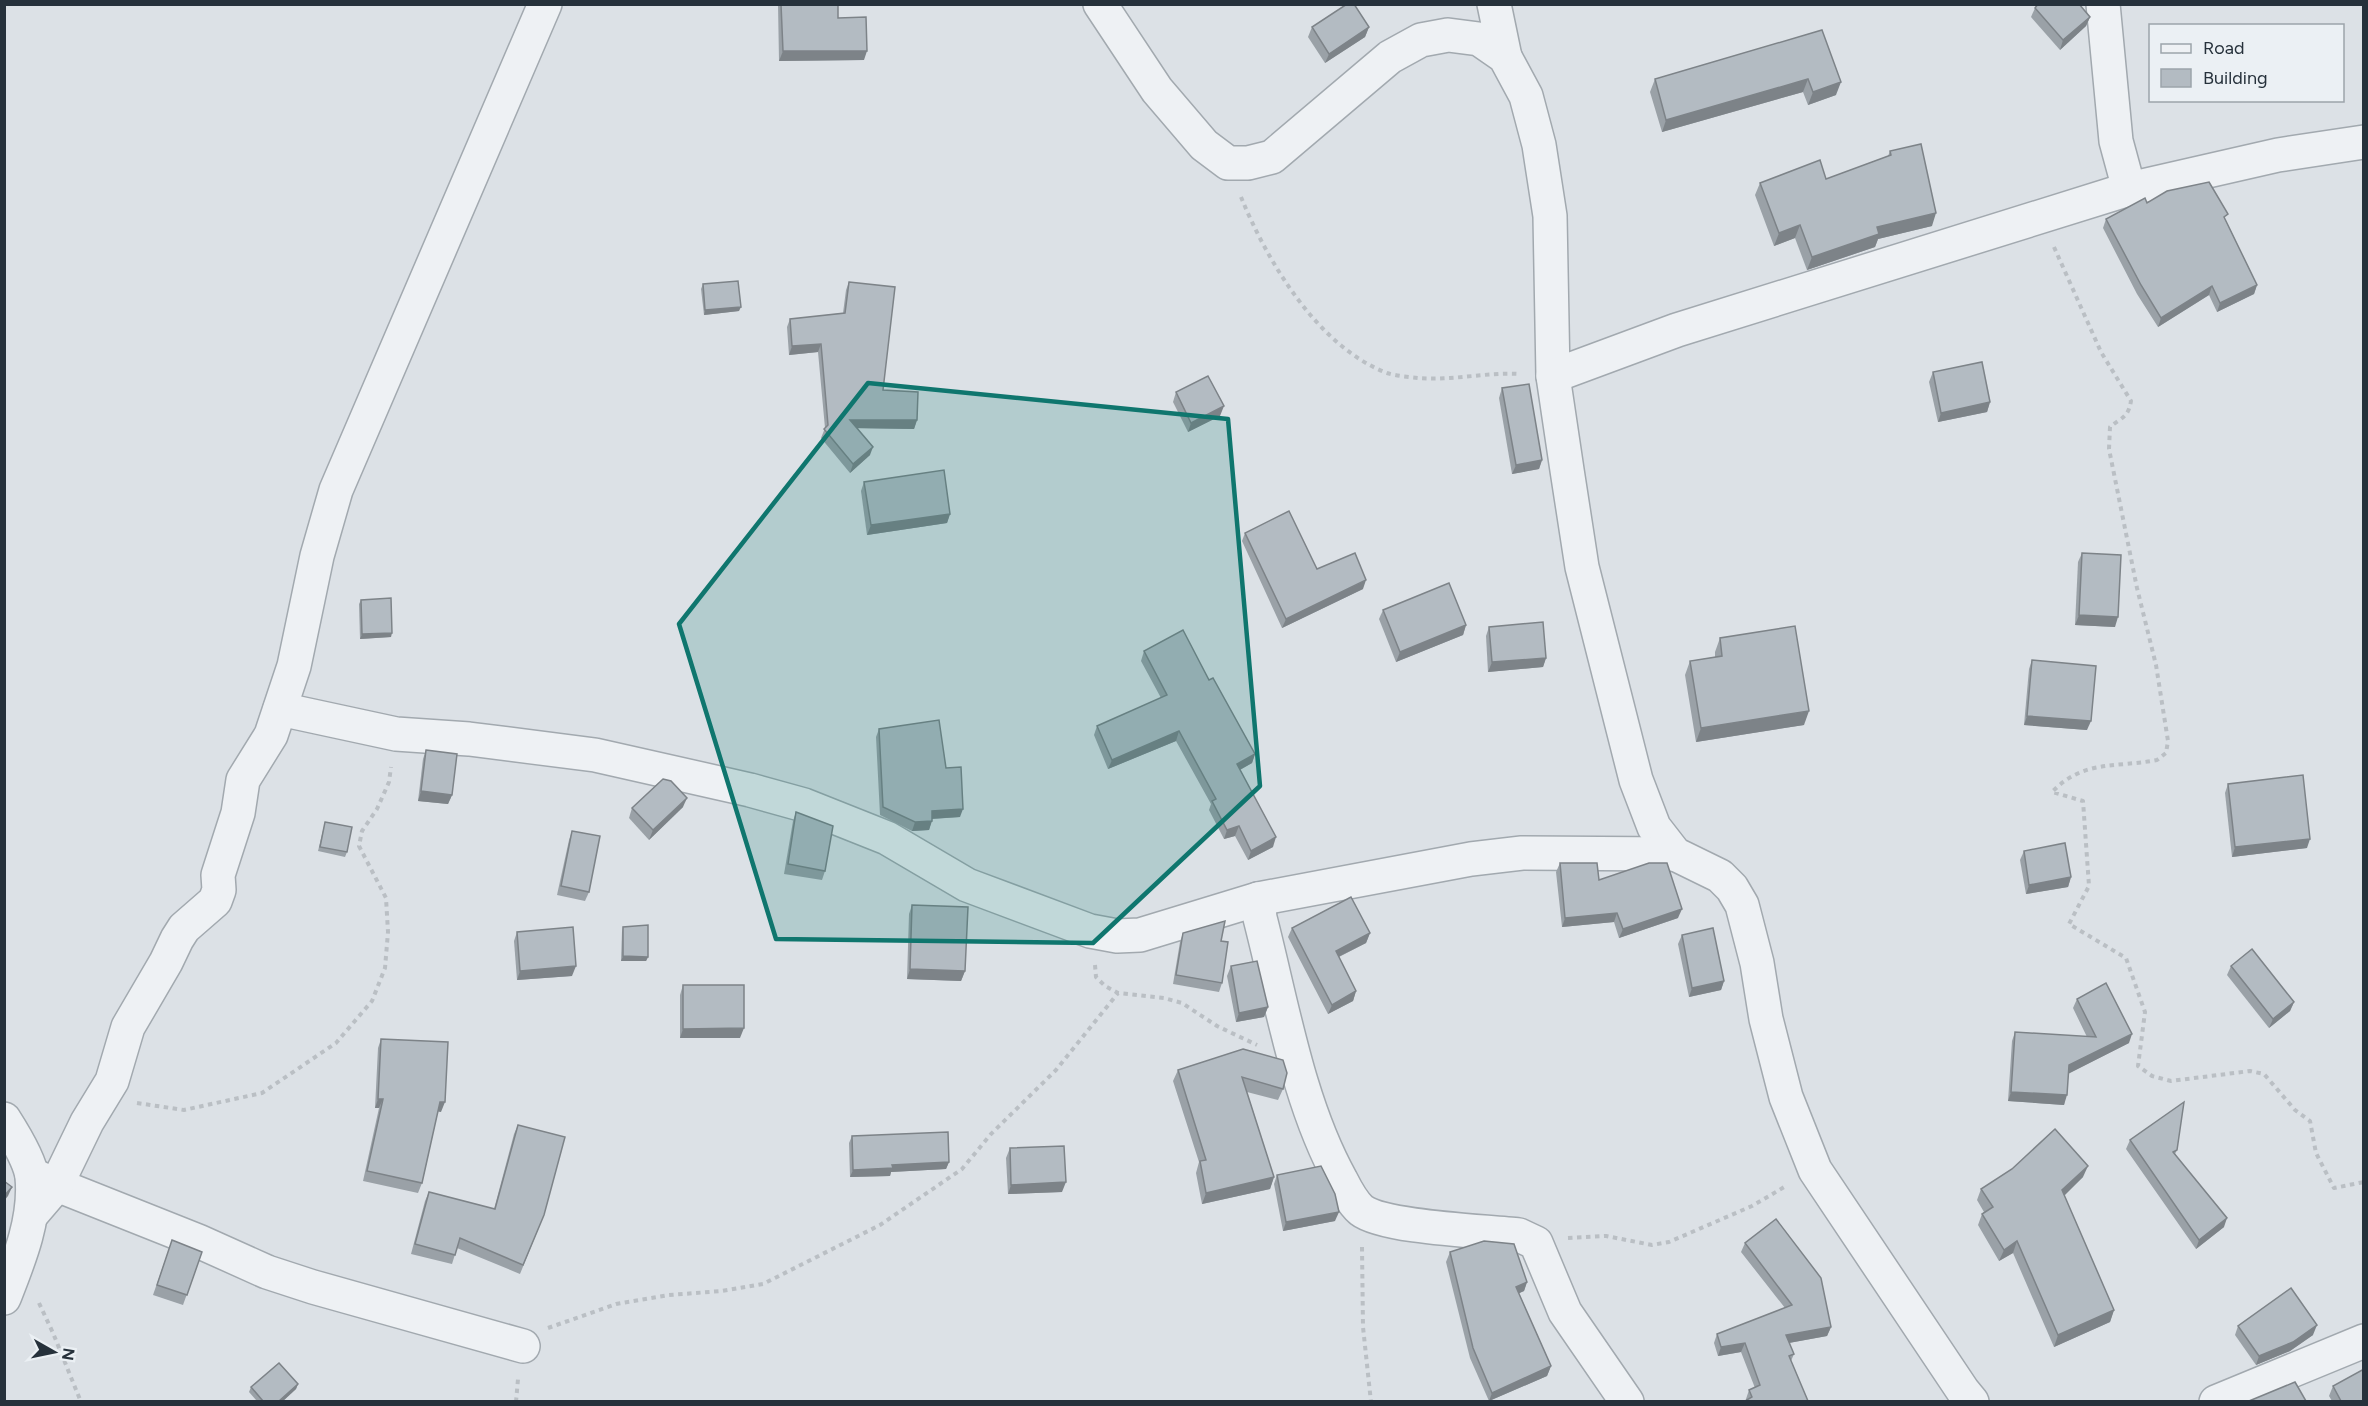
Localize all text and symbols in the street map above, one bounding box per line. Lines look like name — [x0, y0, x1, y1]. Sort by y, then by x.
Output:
legend — [2149, 24, 2344, 102]
text: Road — [2203, 37, 2244, 59]
text: Building — [2203, 67, 2268, 89]
north arrow — [24, 1322, 84, 1382]
text: N — [58, 1347, 79, 1362]

